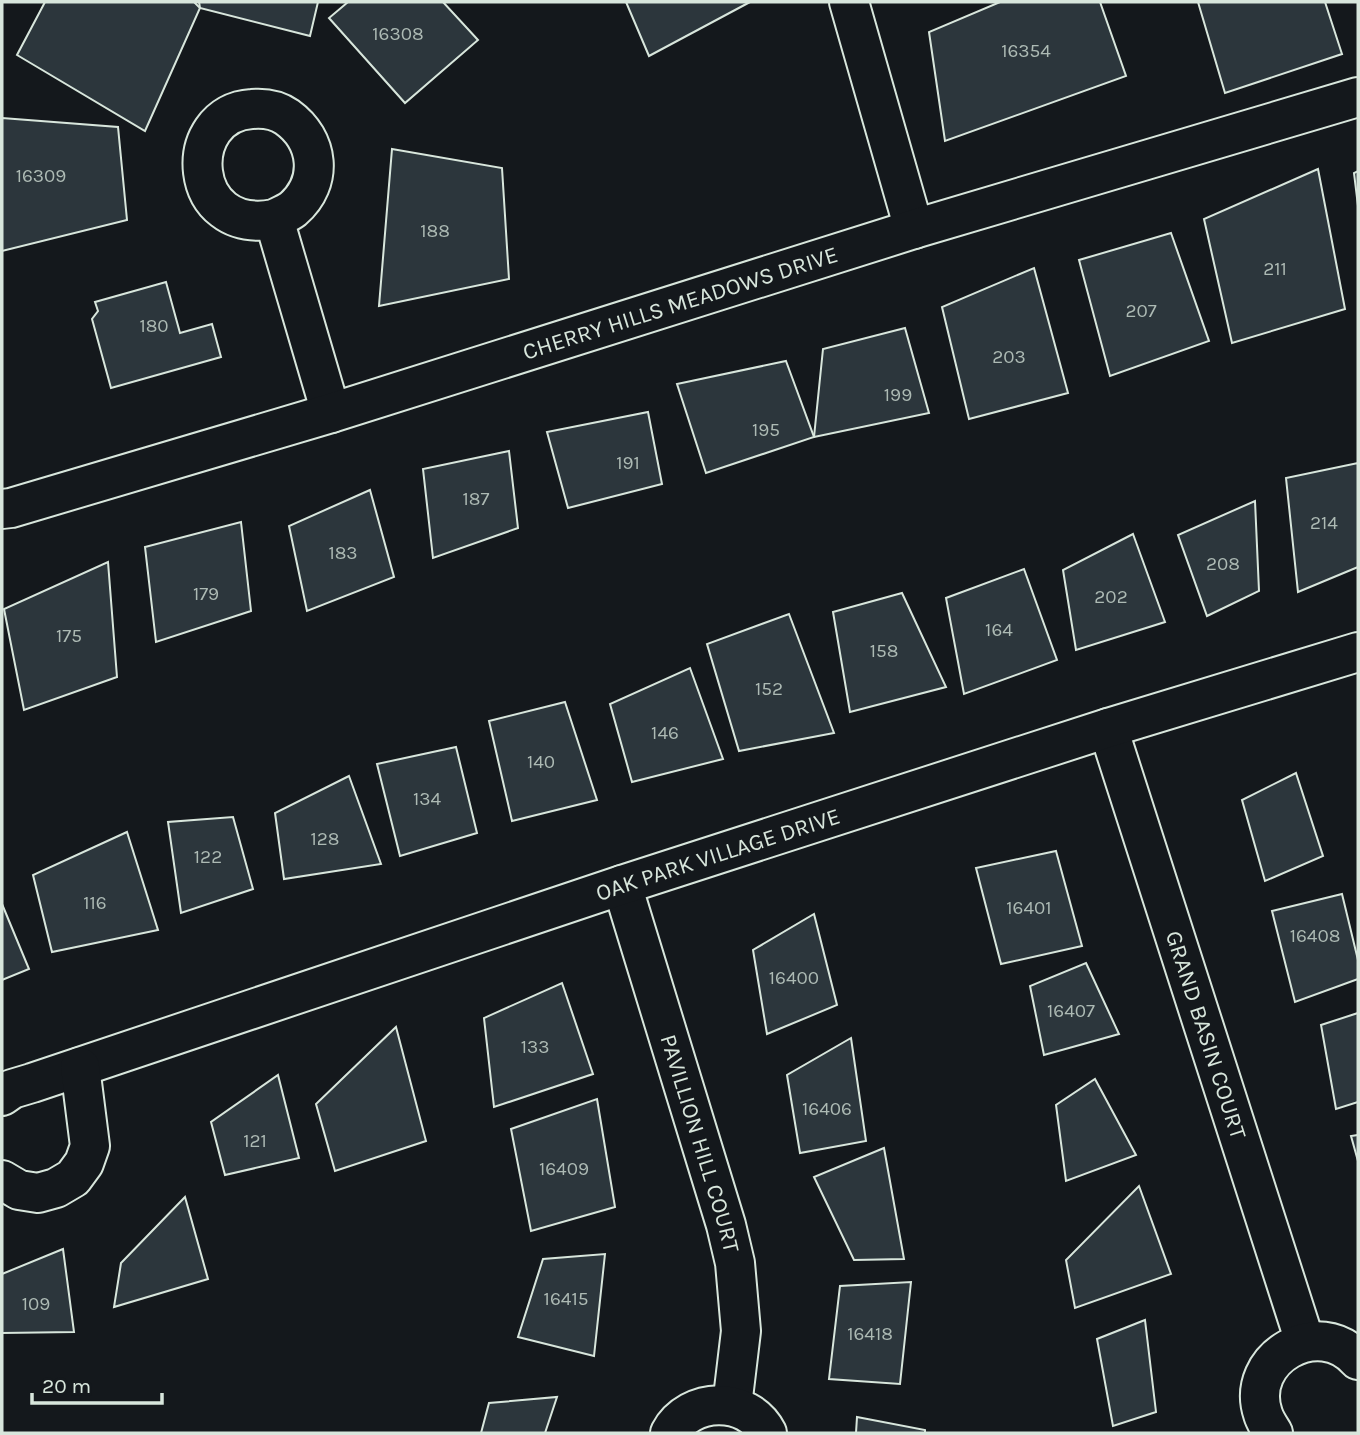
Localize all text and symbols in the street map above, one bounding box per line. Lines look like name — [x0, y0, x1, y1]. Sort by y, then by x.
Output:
house number: 16308 — [372, 23, 424, 45]
house number: 16354 — [1001, 40, 1051, 62]
house number: 16309 — [16, 165, 66, 187]
house number: 188 — [420, 220, 450, 242]
street label: CHERRY HILLS MEADOWS DRIVE — [520, 241, 841, 366]
house number: 211 — [1263, 258, 1287, 280]
house number: 207 — [1125, 300, 1157, 322]
house number: 180 — [139, 315, 169, 337]
house number: 203 — [992, 346, 1026, 368]
house number: 199 — [884, 384, 912, 406]
house number: 195 — [752, 419, 780, 441]
house number: 191 — [616, 452, 640, 474]
house number: 187 — [463, 488, 490, 510]
house number: 214 — [1310, 512, 1338, 534]
house number: 183 — [328, 542, 358, 564]
house number: 208 — [1206, 553, 1240, 575]
house number: 179 — [193, 583, 219, 605]
house number: 202 — [1094, 586, 1128, 608]
house number: 164 — [985, 619, 1013, 641]
house number: 175 — [56, 625, 82, 647]
house number: 158 — [870, 640, 898, 662]
house number: 152 — [755, 678, 783, 700]
house number: 146 — [651, 722, 679, 744]
house number: 140 — [527, 751, 555, 773]
house number: 134 — [413, 788, 441, 810]
street label: OAK PARK VILLAGE DRIVE — [592, 803, 843, 907]
house number: 128 — [311, 828, 339, 850]
house number: 122 — [194, 846, 222, 868]
house number: 116 — [83, 892, 107, 914]
house number: 16401 — [1006, 897, 1052, 919]
house number: 16408 — [1290, 925, 1340, 947]
street label: GRAND BASIN COURT — [1160, 927, 1252, 1143]
house number: 16400 — [769, 967, 819, 989]
house number: 16407 — [1047, 1000, 1095, 1022]
street label: PAVILLION HILL COURT — [654, 1031, 745, 1256]
house number: 133 — [521, 1036, 549, 1058]
house number: 16406 — [802, 1098, 852, 1120]
house number: 121 — [243, 1130, 267, 1152]
house number: 16409 — [539, 1158, 589, 1180]
house number: 16415 — [544, 1288, 588, 1310]
house number: 109 — [22, 1293, 50, 1315]
house number: 16418 — [847, 1323, 893, 1345]
scale bar — [32, 1362, 161, 1406]
text: 20 m — [42, 1374, 91, 1398]

